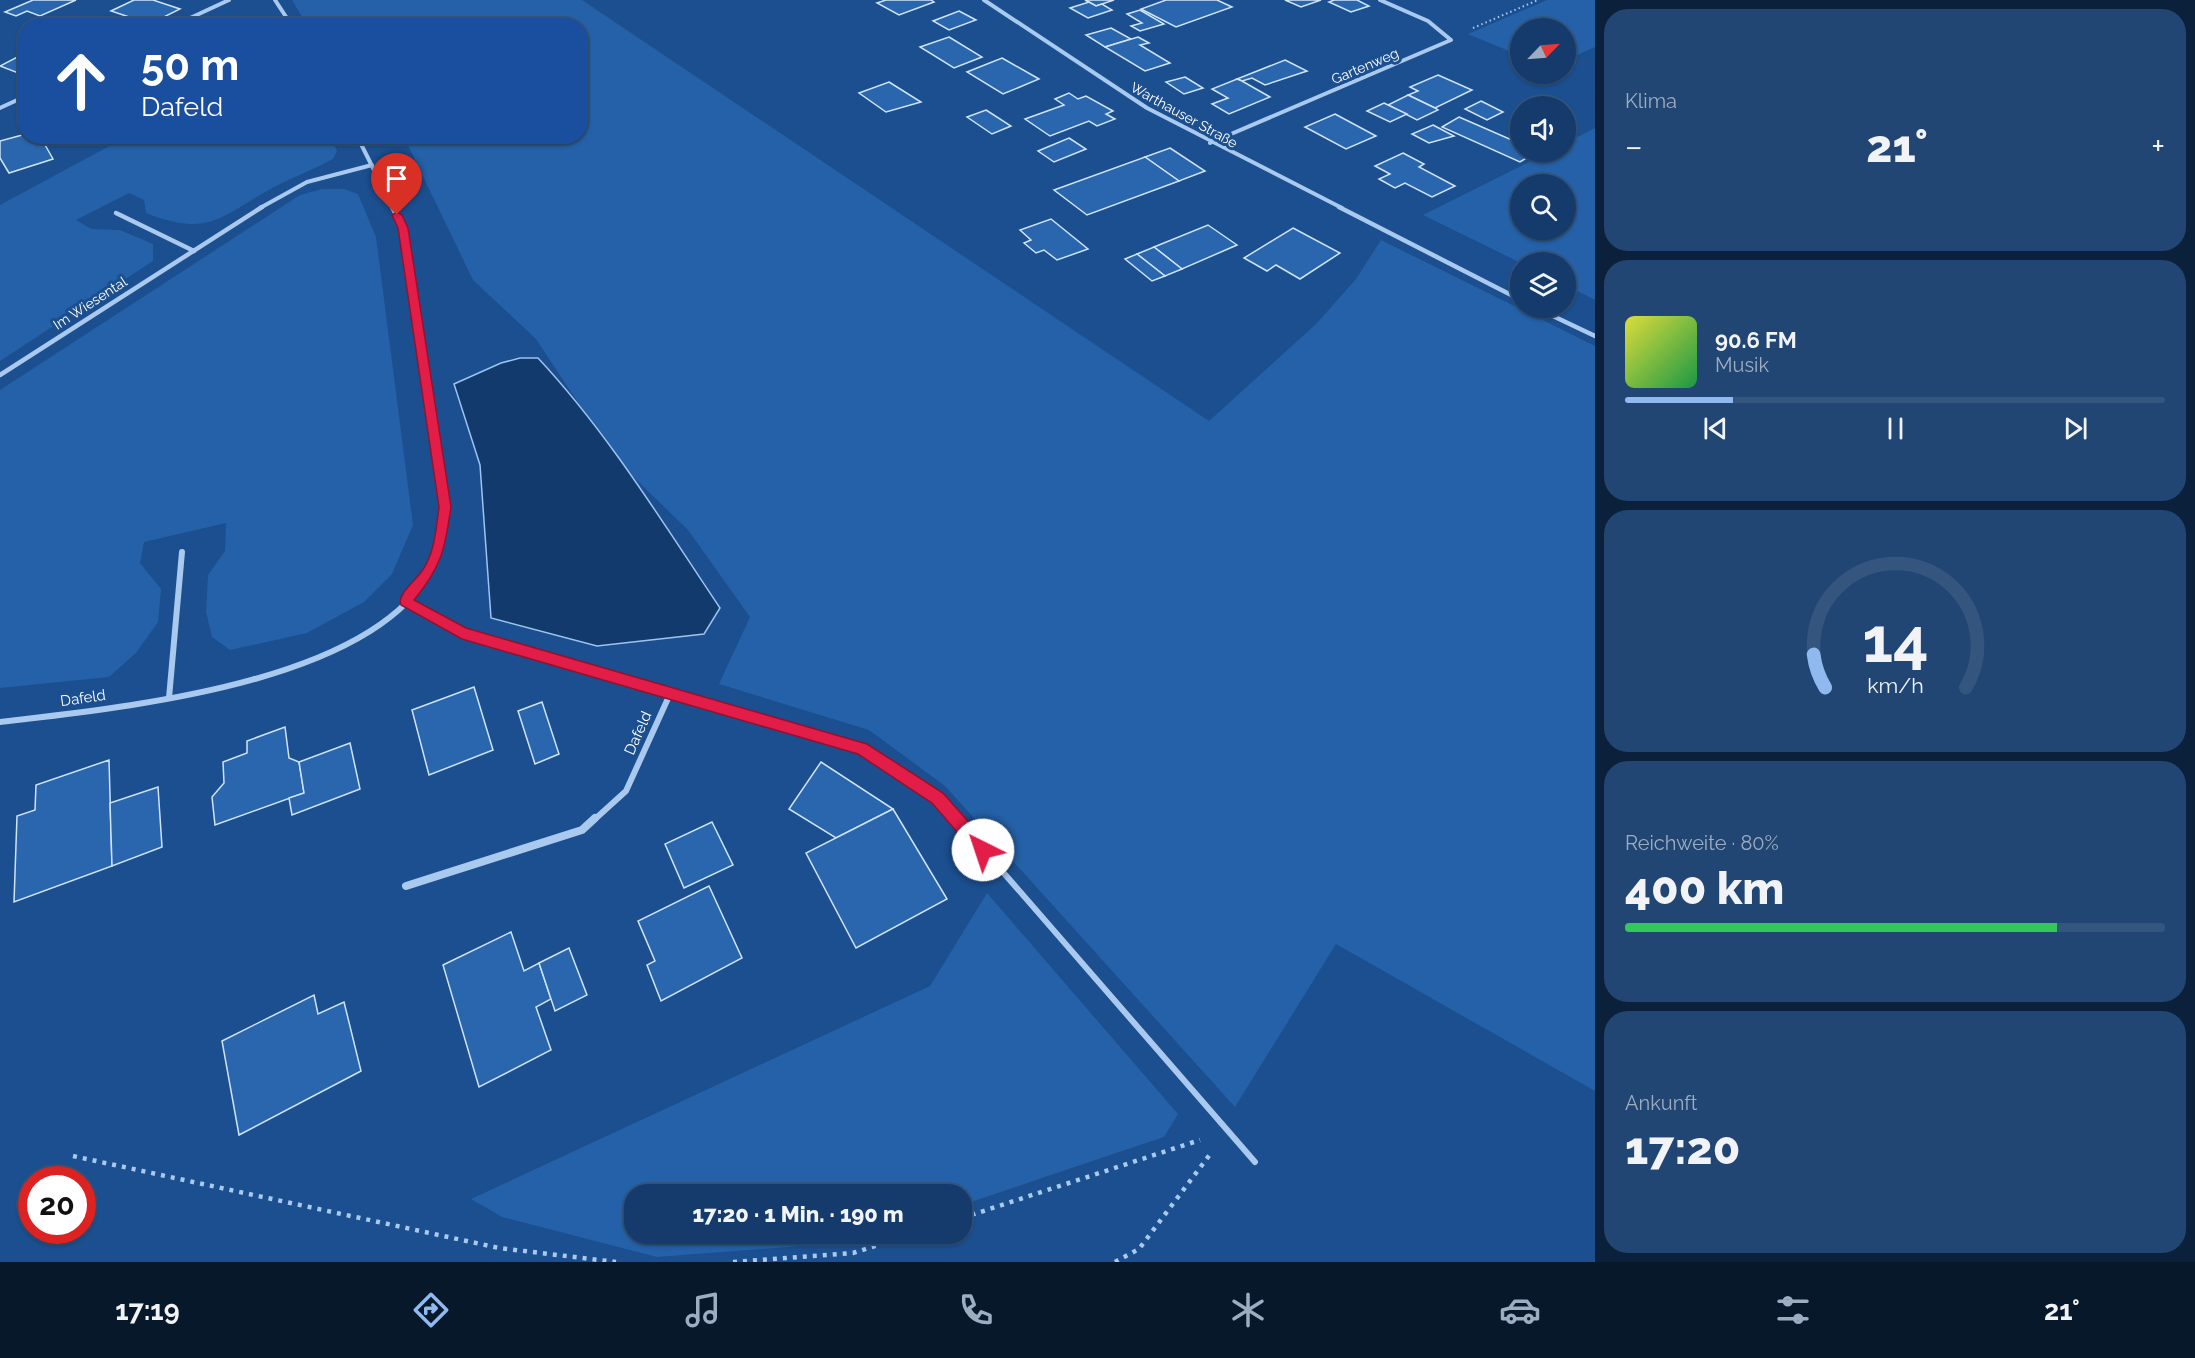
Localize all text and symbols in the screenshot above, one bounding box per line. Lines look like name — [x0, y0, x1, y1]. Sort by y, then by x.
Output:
north arrow — [1510, 18, 1576, 84]
map controls — [1510, 18, 1576, 318]
text: 50 m — [141, 41, 239, 90]
icon: ahead — [42, 42, 120, 120]
street label: Gartenweg — [1329, 45, 1401, 87]
street label: Warthauser Straße — [1128, 79, 1240, 151]
text: Klima — [1625, 89, 1677, 113]
text: Dafeld — [141, 91, 223, 122]
button: sound — [1510, 96, 1576, 162]
text: 21° — [1866, 120, 1928, 173]
text: − — [1625, 127, 1643, 166]
text: + — [2151, 127, 2165, 166]
pin — [371, 153, 422, 215]
icon: arrive — [380, 162, 413, 195]
button: search — [1510, 174, 1576, 240]
button: layers — [1510, 252, 1576, 318]
street label: Im Wiesental — [50, 273, 130, 333]
text: 90.6 FM — [1715, 327, 1797, 353]
text: Musik — [1715, 353, 1769, 377]
icon: previous — [1699, 412, 1732, 445]
icon: pause — [1879, 412, 1912, 445]
icon: next — [2059, 412, 2092, 445]
text: 14 — [1862, 603, 1928, 677]
text: km/h — [1867, 673, 1923, 698]
street label: Dafeld — [59, 686, 107, 710]
street label: Dafeld — [620, 708, 656, 758]
position arrow — [951, 818, 1015, 882]
text: Reichweite · 80% — [1625, 831, 1779, 855]
text: 400 km — [1625, 862, 1784, 915]
text: Ankunft — [1625, 1091, 1698, 1115]
text: 17:20 — [1625, 1122, 1740, 1175]
speed limit sign: 20 — [18, 1166, 96, 1244]
text: 17:20 · 1 Min. · 190 m — [692, 1201, 904, 1227]
icon: directions — [410, 1289, 452, 1331]
icon: music — [682, 1289, 724, 1331]
icon: phone — [955, 1289, 997, 1331]
icon: climate — [1227, 1289, 1269, 1331]
icon: car — [1499, 1289, 1541, 1331]
icon: filters — [1772, 1289, 1814, 1331]
text: 17:19 — [115, 1295, 180, 1326]
text: 21° — [2044, 1295, 2080, 1326]

